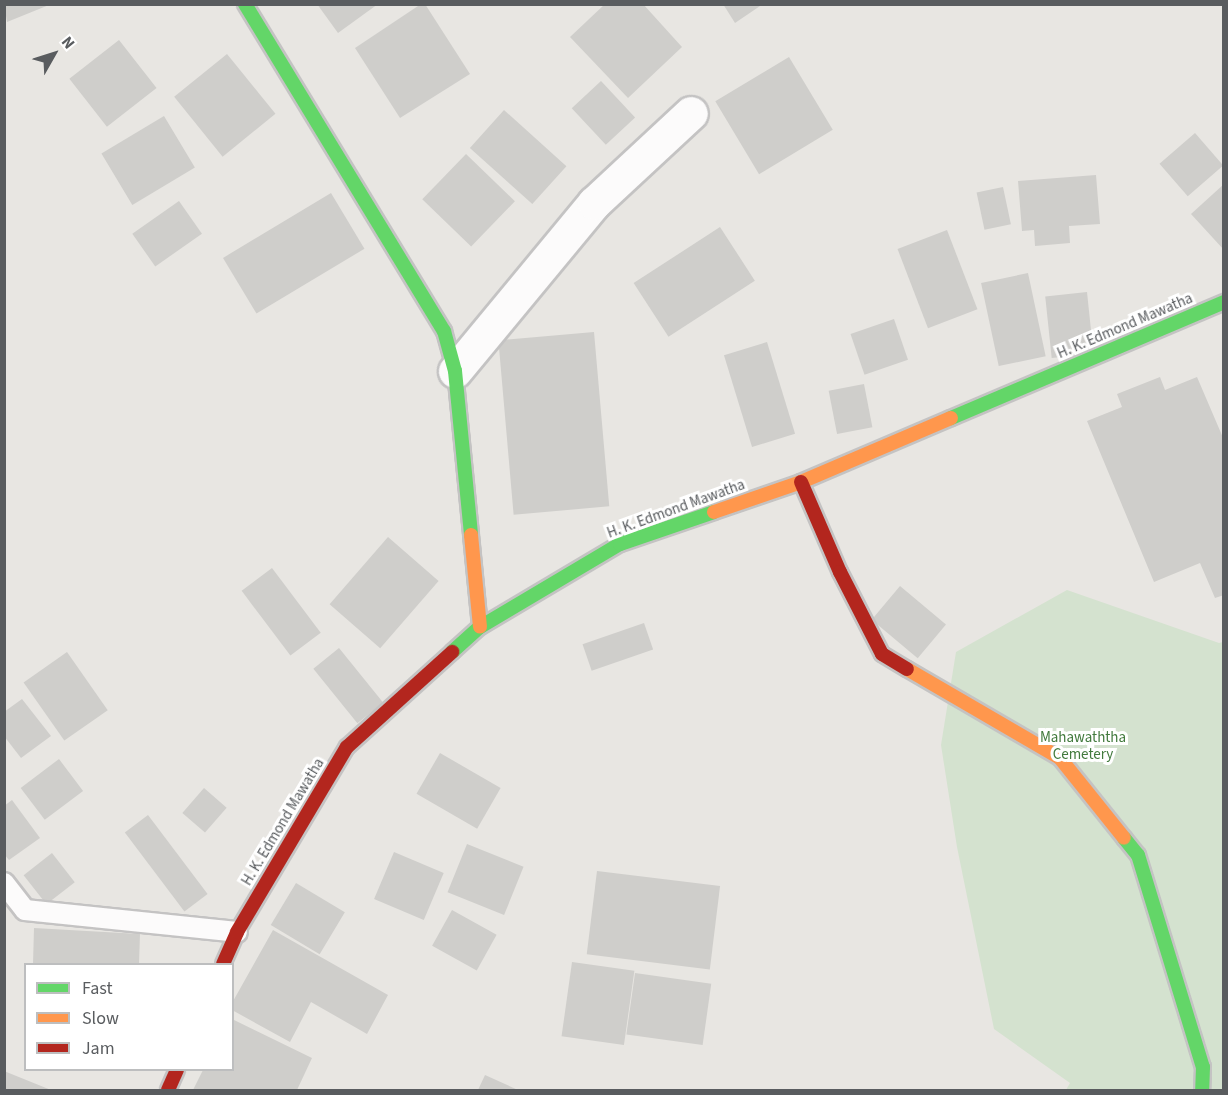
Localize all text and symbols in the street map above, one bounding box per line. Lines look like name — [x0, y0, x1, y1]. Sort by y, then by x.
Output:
north arrow — [24, 24, 84, 84]
text: N — [56, 32, 80, 54]
street label: H. K. Edmond Mawatha — [1055, 289, 1195, 363]
street label: H. K. Edmond Mawatha — [605, 476, 747, 542]
park label: Mahawaththa Cemetery — [1040, 728, 1126, 763]
street label: H. K. Edmond Mawatha — [238, 755, 328, 889]
legend — [24, 963, 234, 1071]
text: Fast — [82, 976, 113, 1001]
text: Slow — [82, 1006, 119, 1031]
text: Jam — [82, 1036, 115, 1061]

